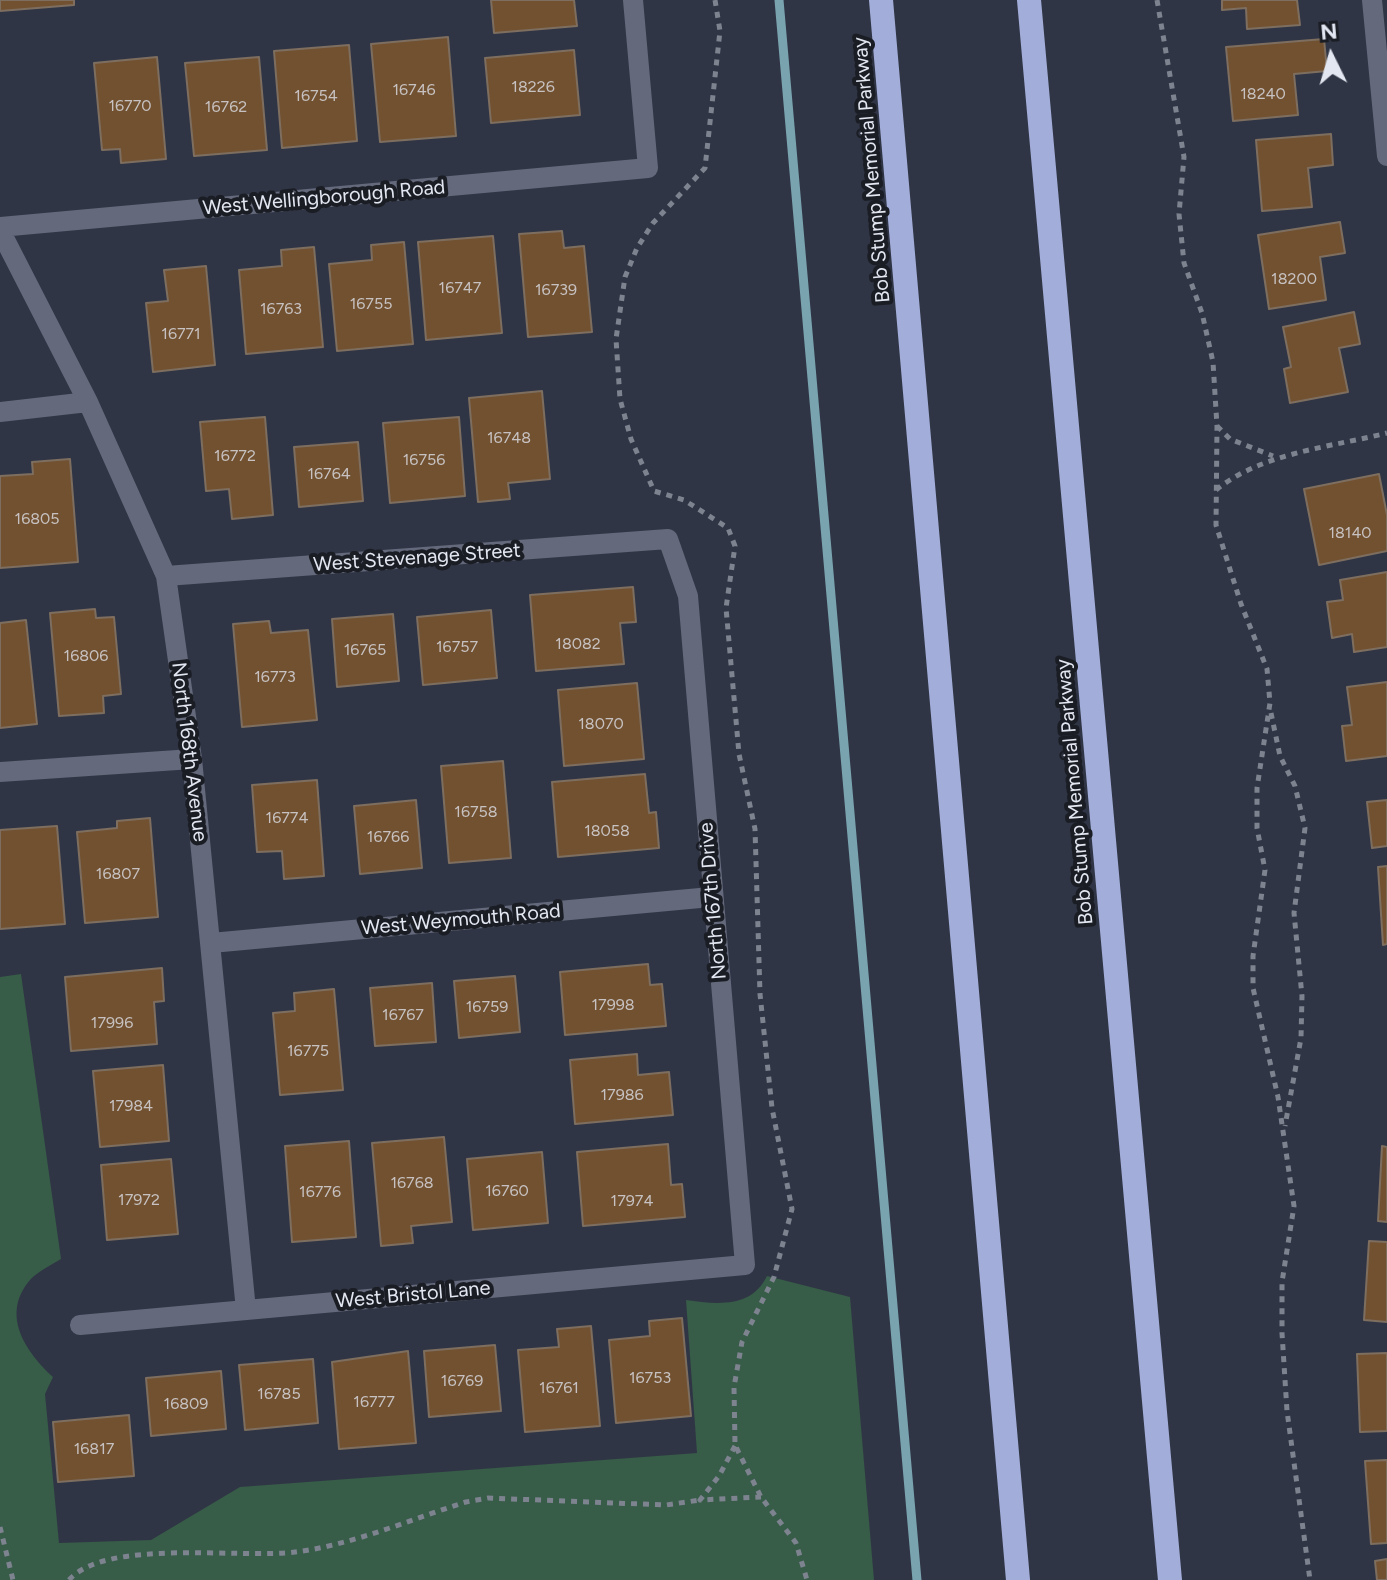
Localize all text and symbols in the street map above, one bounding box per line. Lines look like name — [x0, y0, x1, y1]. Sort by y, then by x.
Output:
north arrow — [1291, 16, 1371, 96]
text: N — [1319, 17, 1339, 46]
street label: Bob Stump Memorial Parkway — [848, 36, 896, 304]
house number: 18226 — [511, 77, 555, 97]
house number: 16746 — [392, 80, 436, 100]
house number: 18240 — [1240, 84, 1286, 104]
house number: 16754 — [294, 86, 338, 106]
house number: 16770 — [108, 96, 152, 116]
house number: 16762 — [205, 97, 247, 117]
street label: West Wellingborough Road — [202, 175, 446, 221]
house number: 18200 — [1271, 269, 1317, 289]
house number: 16747 — [439, 278, 481, 298]
house number: 16739 — [535, 280, 577, 300]
house number: 16755 — [350, 294, 392, 314]
house number: 16763 — [260, 299, 302, 319]
house number: 16771 — [161, 324, 201, 344]
house number: 16748 — [487, 428, 531, 448]
house number: 16772 — [214, 446, 256, 466]
house number: 16756 — [403, 450, 445, 470]
house number: 16764 — [307, 464, 351, 484]
house number: 16805 — [15, 509, 59, 529]
house number: 18140 — [1328, 523, 1372, 543]
street label: West Stevenage Street — [313, 539, 521, 577]
house number: 18082 — [555, 634, 601, 654]
house number: 16757 — [436, 637, 478, 657]
house number: 16765 — [344, 640, 386, 660]
house number: 16806 — [64, 646, 108, 666]
street label: Bob Stump Memorial Parkway — [1051, 658, 1099, 926]
street label: North 168th Avenue — [166, 661, 212, 843]
house number: 16773 — [254, 667, 296, 687]
house number: 18070 — [578, 714, 624, 734]
house number: 16758 — [454, 802, 498, 822]
house number: 16774 — [266, 808, 308, 828]
house number: 18058 — [584, 821, 630, 841]
street label: North 167th Drive — [694, 821, 732, 981]
house number: 16766 — [367, 827, 409, 847]
house number: 16807 — [96, 864, 140, 884]
street label: West Weymouth Road — [360, 899, 562, 941]
house number: 17998 — [591, 995, 635, 1015]
house number: 16759 — [466, 997, 508, 1017]
house number: 16767 — [382, 1005, 424, 1025]
house number: 17996 — [91, 1013, 133, 1033]
house number: 16775 — [287, 1041, 329, 1061]
house number: 17986 — [600, 1085, 644, 1105]
house number: 17984 — [109, 1096, 153, 1116]
house number: 16768 — [390, 1173, 434, 1193]
house number: 16760 — [485, 1181, 529, 1201]
house number: 16776 — [299, 1182, 341, 1202]
house number: 17972 — [118, 1190, 160, 1210]
house number: 17974 — [611, 1191, 653, 1211]
street label: West Bristol Lane — [335, 1276, 491, 1314]
house number: 16753 — [629, 1368, 671, 1388]
house number: 16769 — [441, 1371, 483, 1391]
house number: 16761 — [539, 1378, 579, 1398]
house number: 16785 — [257, 1384, 301, 1404]
house number: 16777 — [353, 1392, 395, 1412]
house number: 16809 — [164, 1394, 208, 1414]
house number: 16817 — [74, 1439, 114, 1459]

